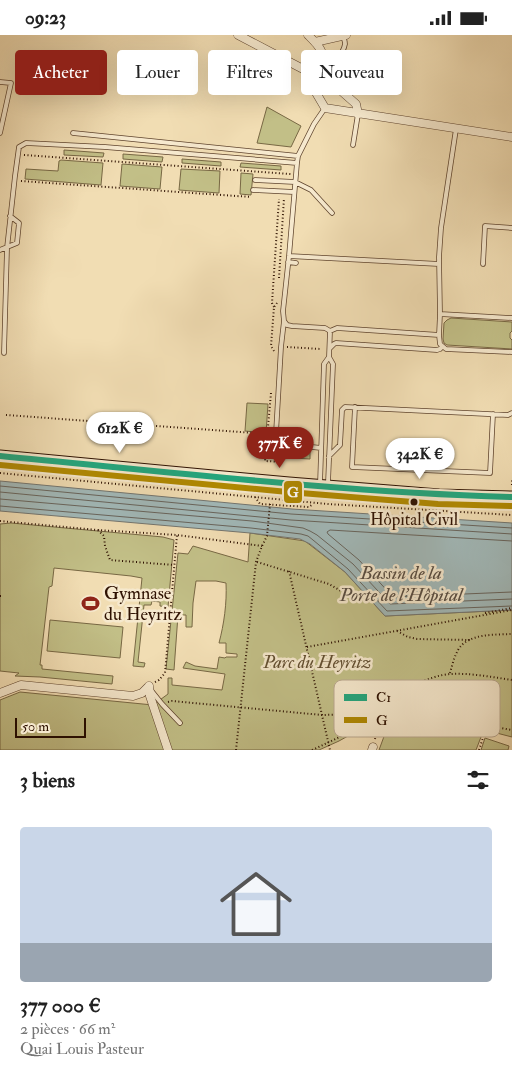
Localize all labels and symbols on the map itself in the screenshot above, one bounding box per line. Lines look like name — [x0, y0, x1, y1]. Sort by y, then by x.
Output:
pin: 612K € — [79, 411, 161, 454]
pin: 377K € — [239, 427, 321, 469]
pin: 342K € — [379, 437, 461, 480]
line badge: G — [283, 480, 303, 504]
text: G — [287, 484, 299, 501]
marker: Hôpital Civil — [409, 497, 419, 507]
place label: Hôpital Civil — [370, 509, 459, 531]
water label: Bassin de la Porte de l’Hôpital — [339, 561, 464, 607]
place label: Gymnase du Heyritz — [104, 582, 182, 626]
sports icon: Gymnase du Heyritz — [80, 593, 100, 613]
park label: Parc du Heyritz — [262, 651, 371, 674]
legend — [334, 680, 500, 737]
text: C1 — [376, 689, 391, 706]
text: G — [376, 712, 388, 729]
scale bar — [15, 715, 86, 738]

